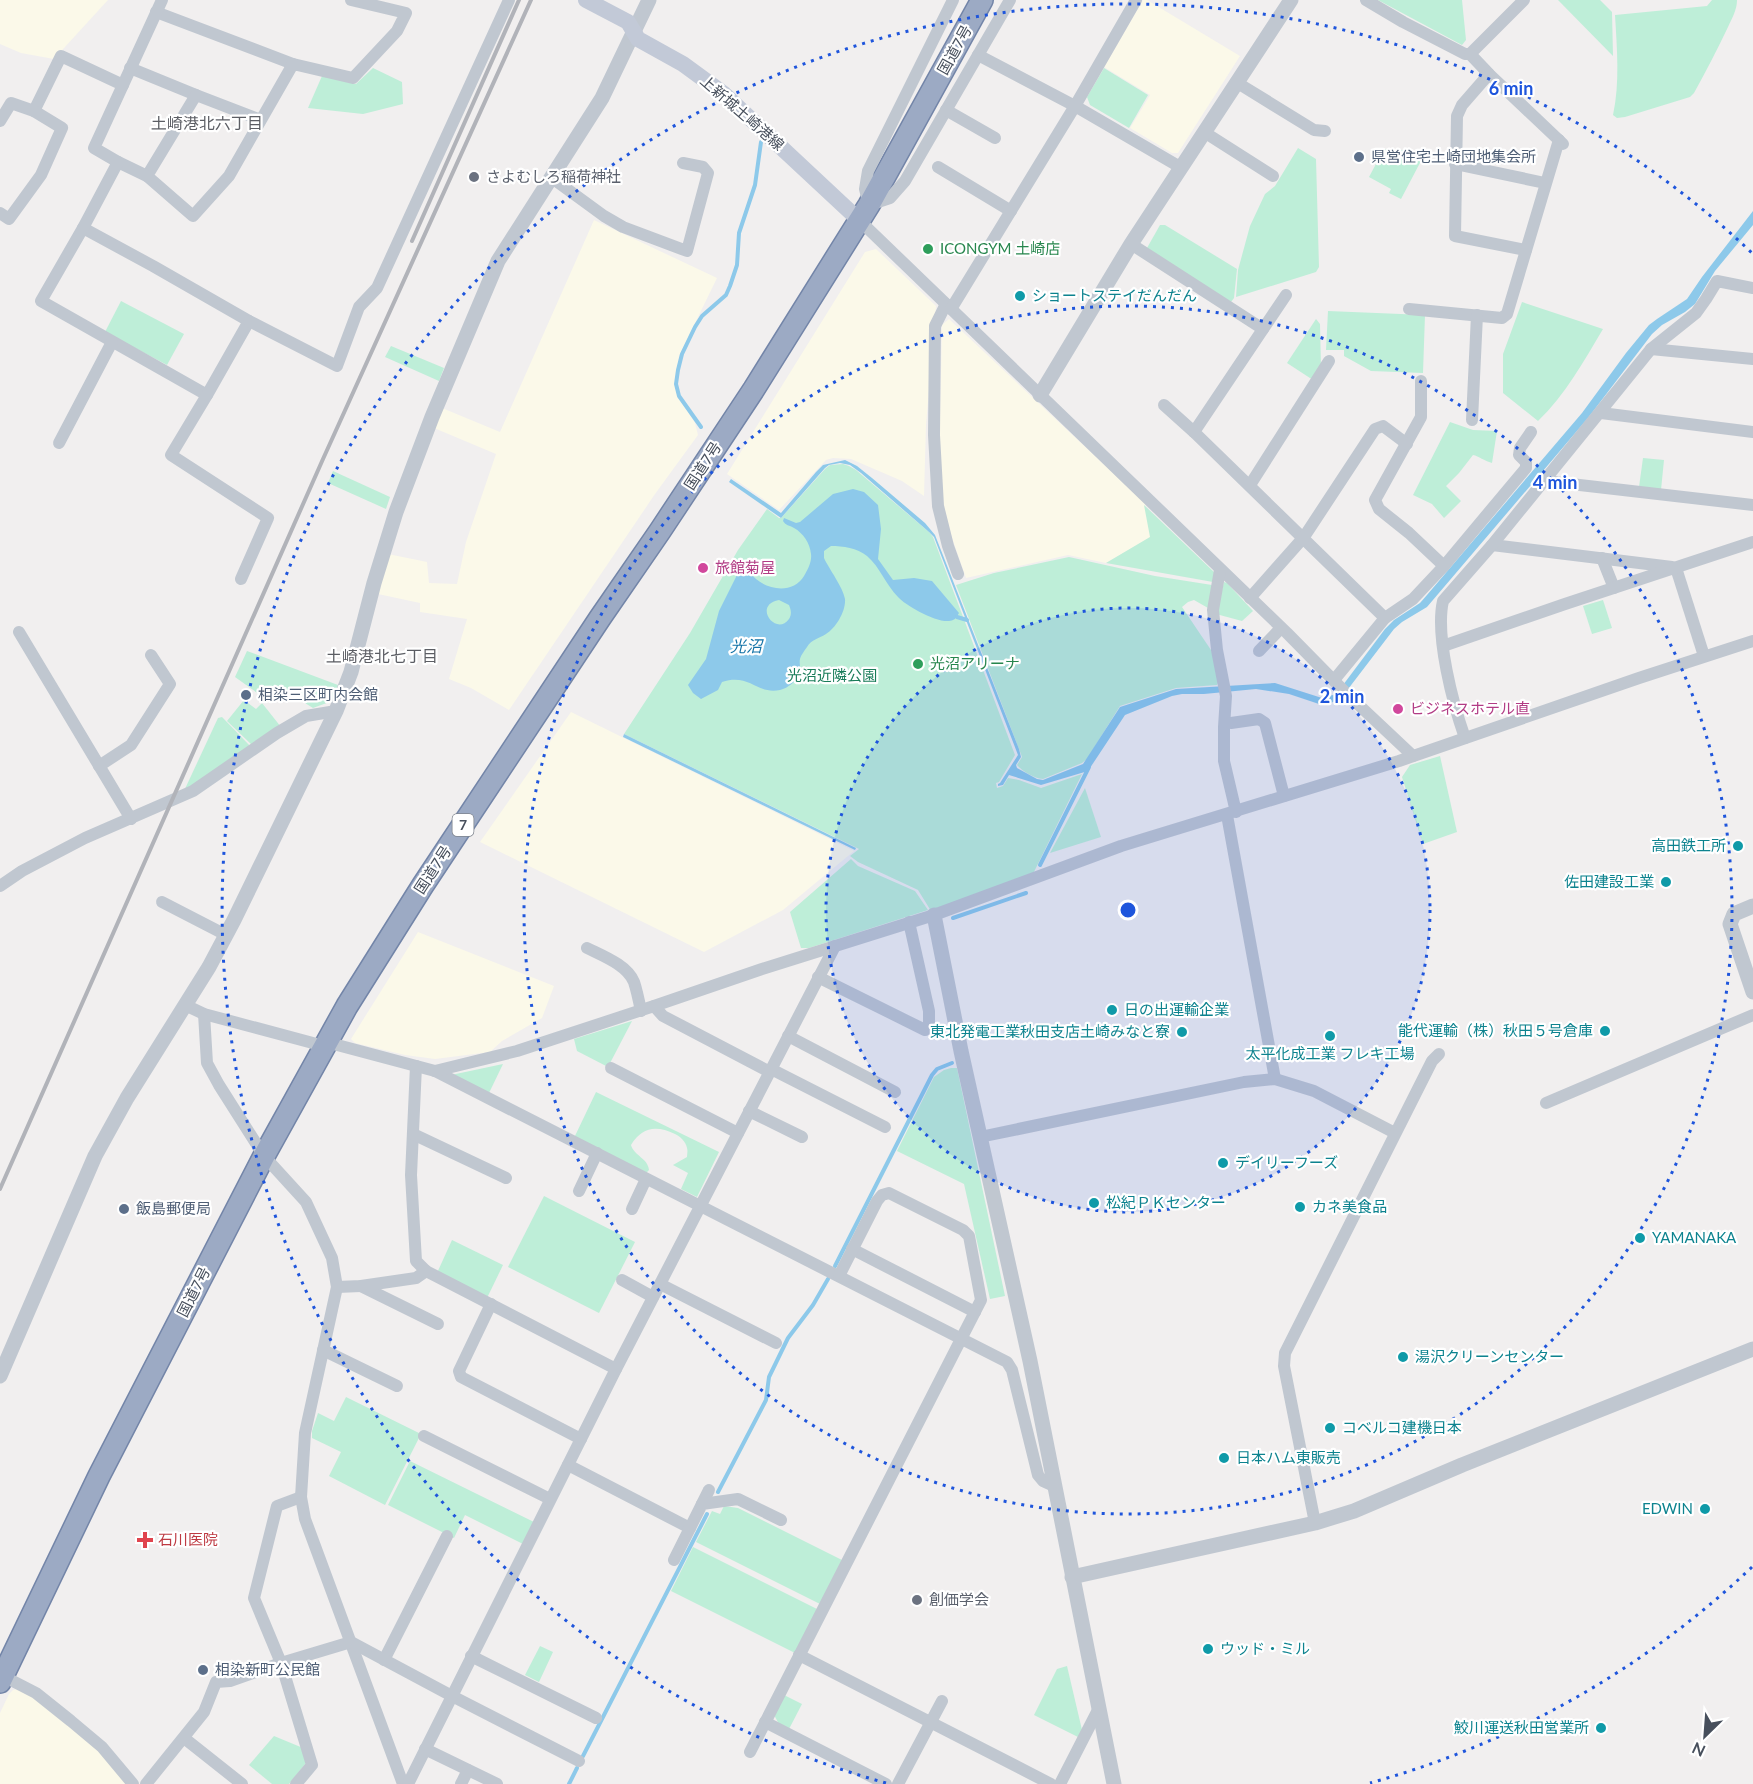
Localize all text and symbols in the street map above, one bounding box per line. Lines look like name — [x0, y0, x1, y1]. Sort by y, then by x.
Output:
street label: 国道7号 — [933, 22, 975, 77]
street label: 上新城土崎港線 — [697, 71, 788, 153]
text: 6 min — [1489, 77, 1533, 99]
district label: 土崎港北六丁目 — [151, 113, 263, 132]
place label: 県営住宅土崎団地集会所 — [1371, 147, 1536, 165]
marker: 県営住宅土崎団地集会所 — [1352, 150, 1366, 164]
place label: さよむしろ稲荷神社 — [486, 167, 621, 185]
marker: さよむしろ稲荷神社 — [467, 170, 481, 184]
place label: ICONGYM 土崎店 — [940, 239, 1060, 257]
marker: ICONGYM 土崎店 — [921, 242, 935, 256]
place label: ショートステイだんだん — [1032, 286, 1197, 304]
marker: ショートステイだんだん — [1013, 289, 1027, 303]
street label: 国道7号 — [680, 438, 724, 493]
text: 4 min — [1533, 471, 1577, 493]
place label: 旅館菊屋 — [715, 558, 775, 576]
marker: 旅館菊屋 — [696, 561, 710, 575]
water label: 光沼 — [730, 636, 764, 655]
district label: 土崎港北七丁目 — [326, 646, 438, 665]
place label: 光沼アリーナ — [930, 654, 1020, 672]
marker: 光沼アリーナ — [911, 657, 925, 671]
park label: 光沼近隣公園 — [787, 666, 877, 684]
place label: 相染三区町内会館 — [258, 685, 378, 703]
text: 2 min — [1320, 685, 1364, 707]
marker: 相染三区町内会館 — [239, 688, 253, 702]
place label: ビジネスホテル直 — [1410, 699, 1530, 717]
marker: ビジネスホテル直 — [1391, 702, 1405, 716]
road number: 7 — [452, 814, 474, 836]
place label: 高田鉄工所 — [1651, 836, 1726, 854]
marker: 高田鉄工所 — [1731, 839, 1745, 853]
street label: 国道7号 — [410, 842, 454, 897]
place label: 佐田建設工業 — [1564, 872, 1654, 890]
marker: 佐田建設工業 — [1659, 875, 1673, 889]
centre of rings — [1118, 900, 1138, 920]
place label: 日の出運輸企業 — [1124, 1000, 1229, 1018]
marker: 日の出運輸企業 — [1105, 1003, 1119, 1017]
place label: 能代運輸（株）秋田５号倉庫 — [1398, 1021, 1593, 1039]
place label: 東北発電工業秋田支店土崎みなと寮 — [930, 1022, 1170, 1040]
marker: 能代運輸（株）秋田５号倉庫 — [1598, 1024, 1612, 1038]
marker: 東北発電工業秋田支店土崎みなと寮 — [1175, 1025, 1189, 1039]
marker: 太平化成工業 フレキ工場 — [1323, 1029, 1337, 1043]
place label: 太平化成工業 フレキ工場 — [1246, 1044, 1414, 1062]
place label: デイリーフーズ — [1235, 1153, 1338, 1171]
marker: デイリーフーズ — [1216, 1156, 1230, 1170]
place label: 松紀ＰＫセンター — [1106, 1193, 1226, 1211]
marker: 松紀ＰＫセンター — [1087, 1196, 1101, 1210]
place label: カネ美食品 — [1312, 1197, 1387, 1215]
place label: 飯島郵便局 — [136, 1199, 211, 1217]
marker: カネ美食品 — [1293, 1200, 1307, 1214]
marker: 飯島郵便局 — [117, 1202, 131, 1216]
place label: YAMANAKA — [1652, 1228, 1737, 1246]
marker: YAMANAKA — [1633, 1231, 1647, 1245]
street label: 国道7号 — [173, 1264, 213, 1320]
place label: 湯沢クリーンセンター — [1415, 1347, 1564, 1365]
marker: 湯沢クリーンセンター — [1396, 1350, 1410, 1364]
place label: コベルコ建機日本 — [1342, 1418, 1462, 1436]
marker: コベルコ建機日本 — [1323, 1421, 1337, 1435]
place label: 日本ハム東販売 — [1236, 1448, 1341, 1466]
marker: 日本ハム東販売 — [1217, 1451, 1231, 1465]
place label: EDWIN — [1642, 1499, 1693, 1517]
marker: EDWIN — [1698, 1502, 1712, 1516]
place label: 石川医院 — [158, 1530, 218, 1548]
marker: 石川医院 — [136, 1531, 154, 1549]
place label: 創価学会 — [929, 1590, 989, 1608]
marker: 創価学会 — [910, 1593, 924, 1607]
place label: ウッド・ミル — [1220, 1639, 1310, 1657]
marker: ウッド・ミル — [1201, 1642, 1215, 1656]
place label: 相染新町公民館 — [215, 1660, 320, 1678]
marker: 相染新町公民館 — [196, 1663, 210, 1677]
north arrow — [1675, 1706, 1735, 1766]
place label: 鮫川運送秋田営業所 — [1454, 1718, 1589, 1736]
marker: 鮫川運送秋田営業所 — [1594, 1721, 1608, 1735]
text: N — [1689, 1739, 1708, 1761]

